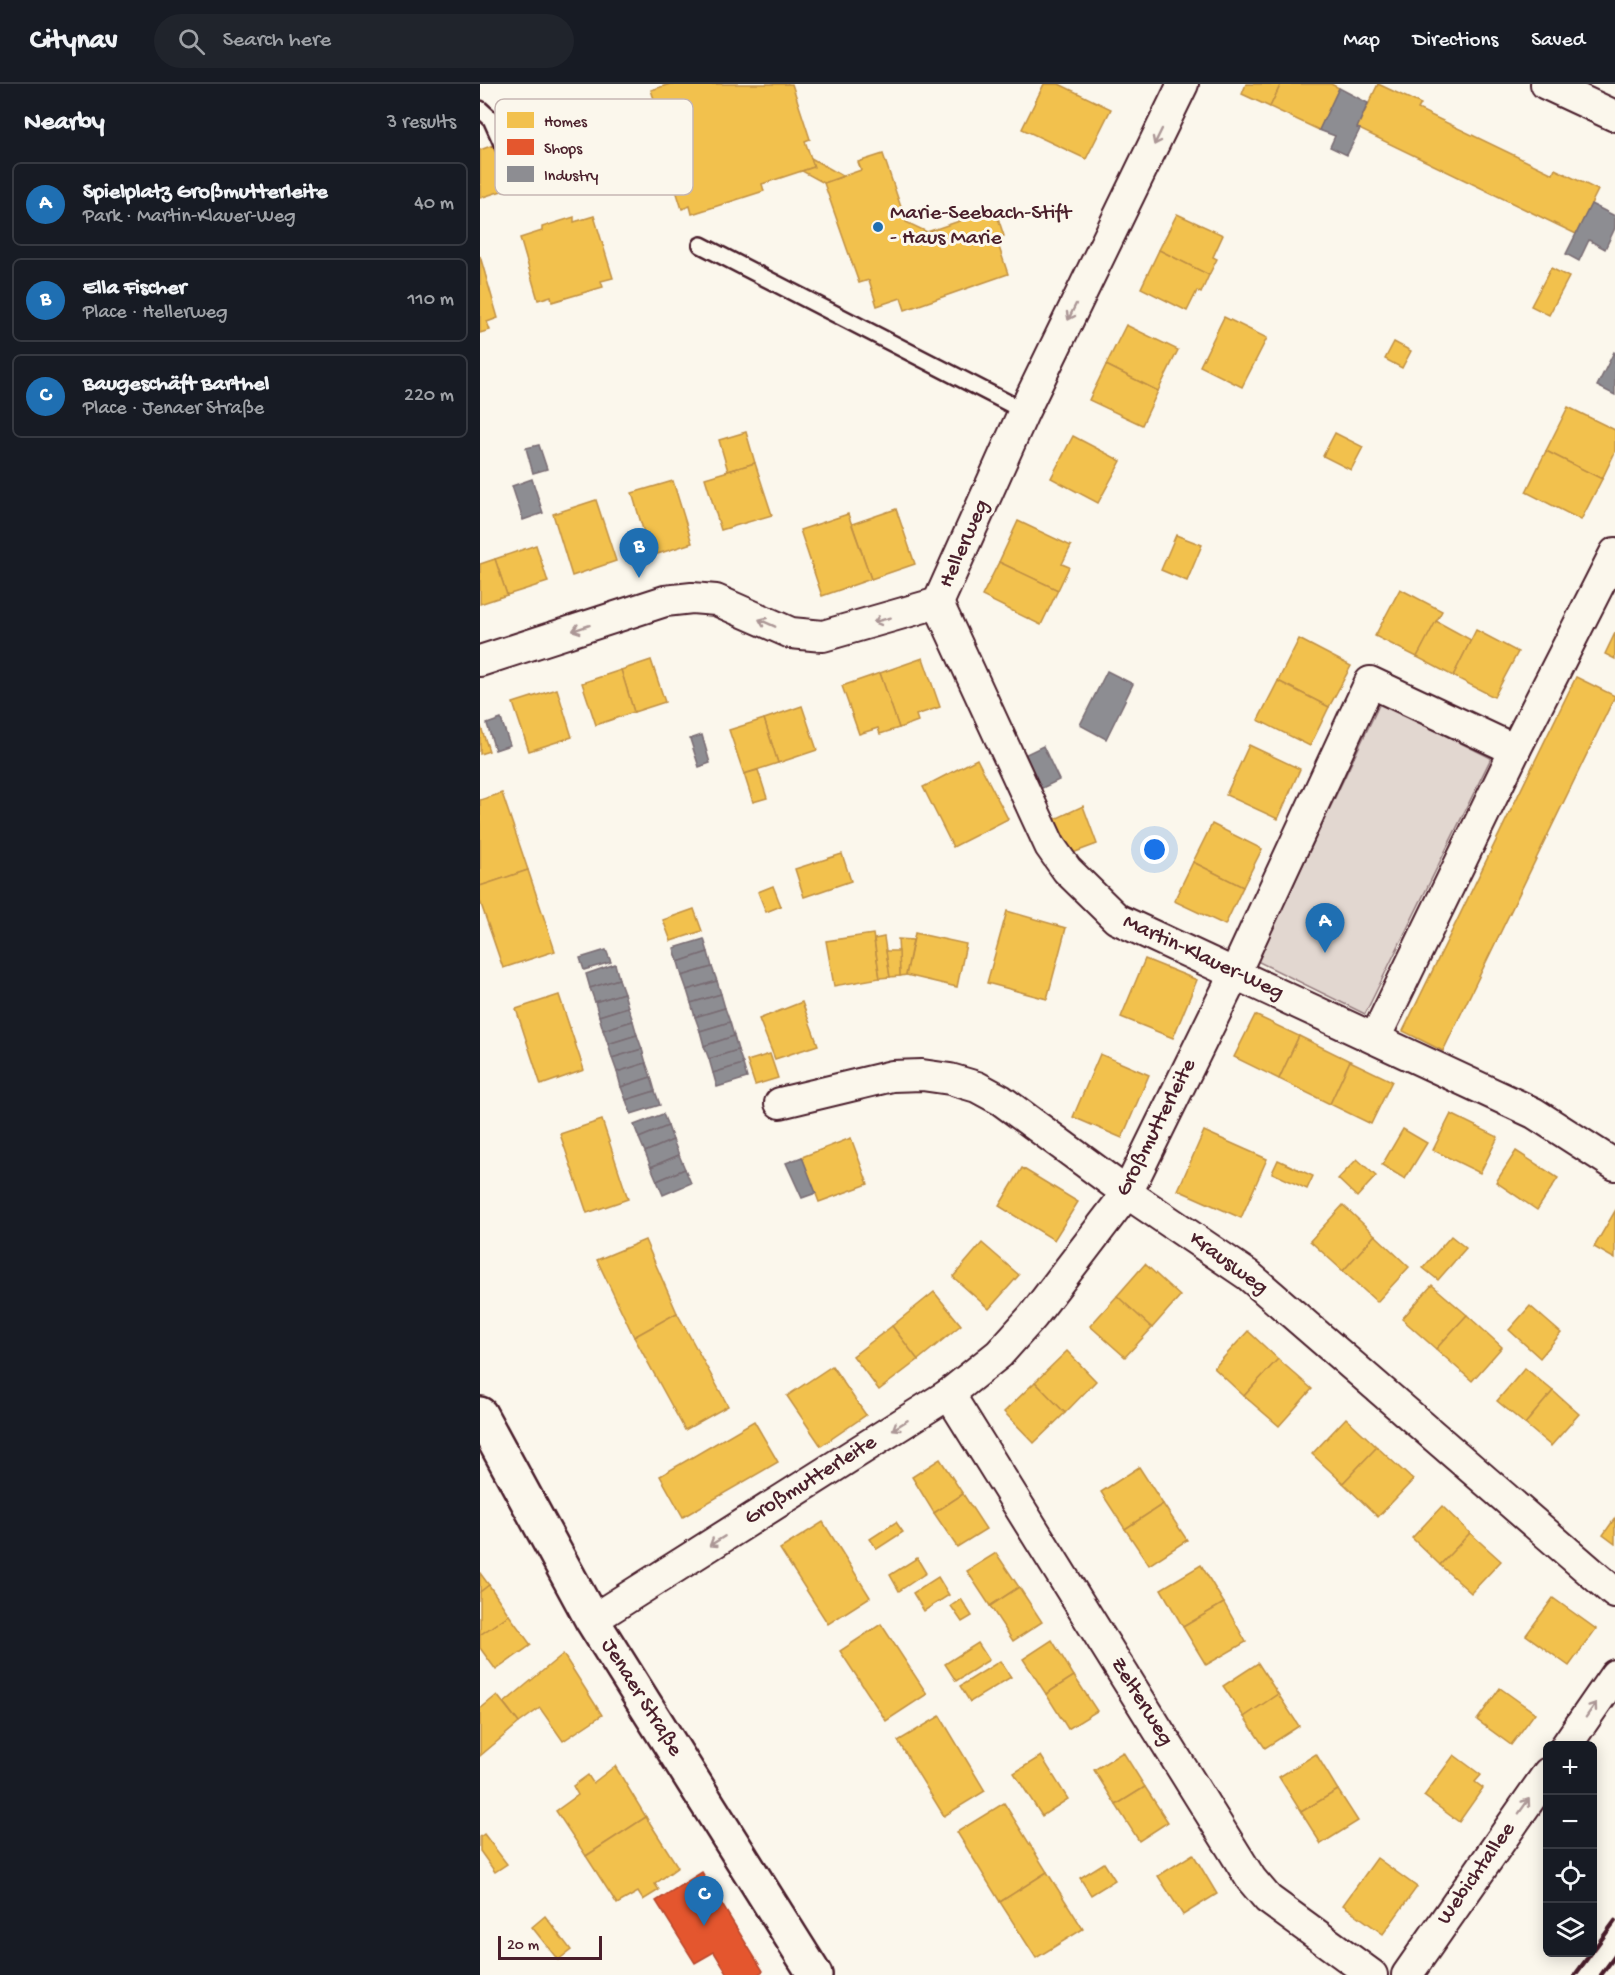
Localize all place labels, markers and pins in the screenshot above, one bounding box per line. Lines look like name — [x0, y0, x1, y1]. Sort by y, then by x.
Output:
place label: Marie-Seebach-Stift - Haus Marie — [890, 201, 1073, 252]
marker: Marie-Seebach-Stift - Haus Marie — [871, 220, 885, 234]
pin: B — [620, 528, 658, 578]
pin: A — [1306, 904, 1344, 953]
pin: C — [684, 1876, 724, 1926]

